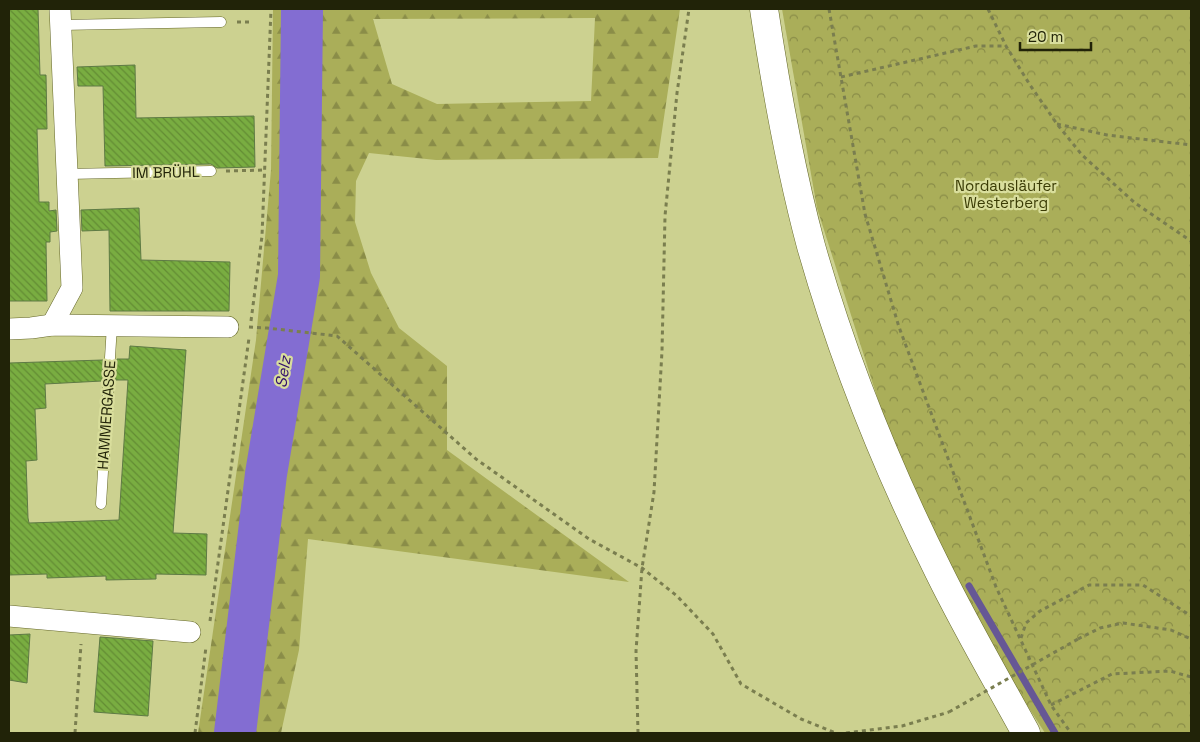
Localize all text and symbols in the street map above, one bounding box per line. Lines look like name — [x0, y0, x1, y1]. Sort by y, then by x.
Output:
scale bar — [1020, 20, 1091, 52]
text: 20 m — [1028, 27, 1063, 46]
street label: IM BRÜHL — [132, 162, 200, 182]
park label: Nordausläufer Westerberg — [955, 176, 1057, 212]
water label: Selz — [270, 353, 296, 389]
street label: HAMMERGASSE — [93, 360, 119, 470]

